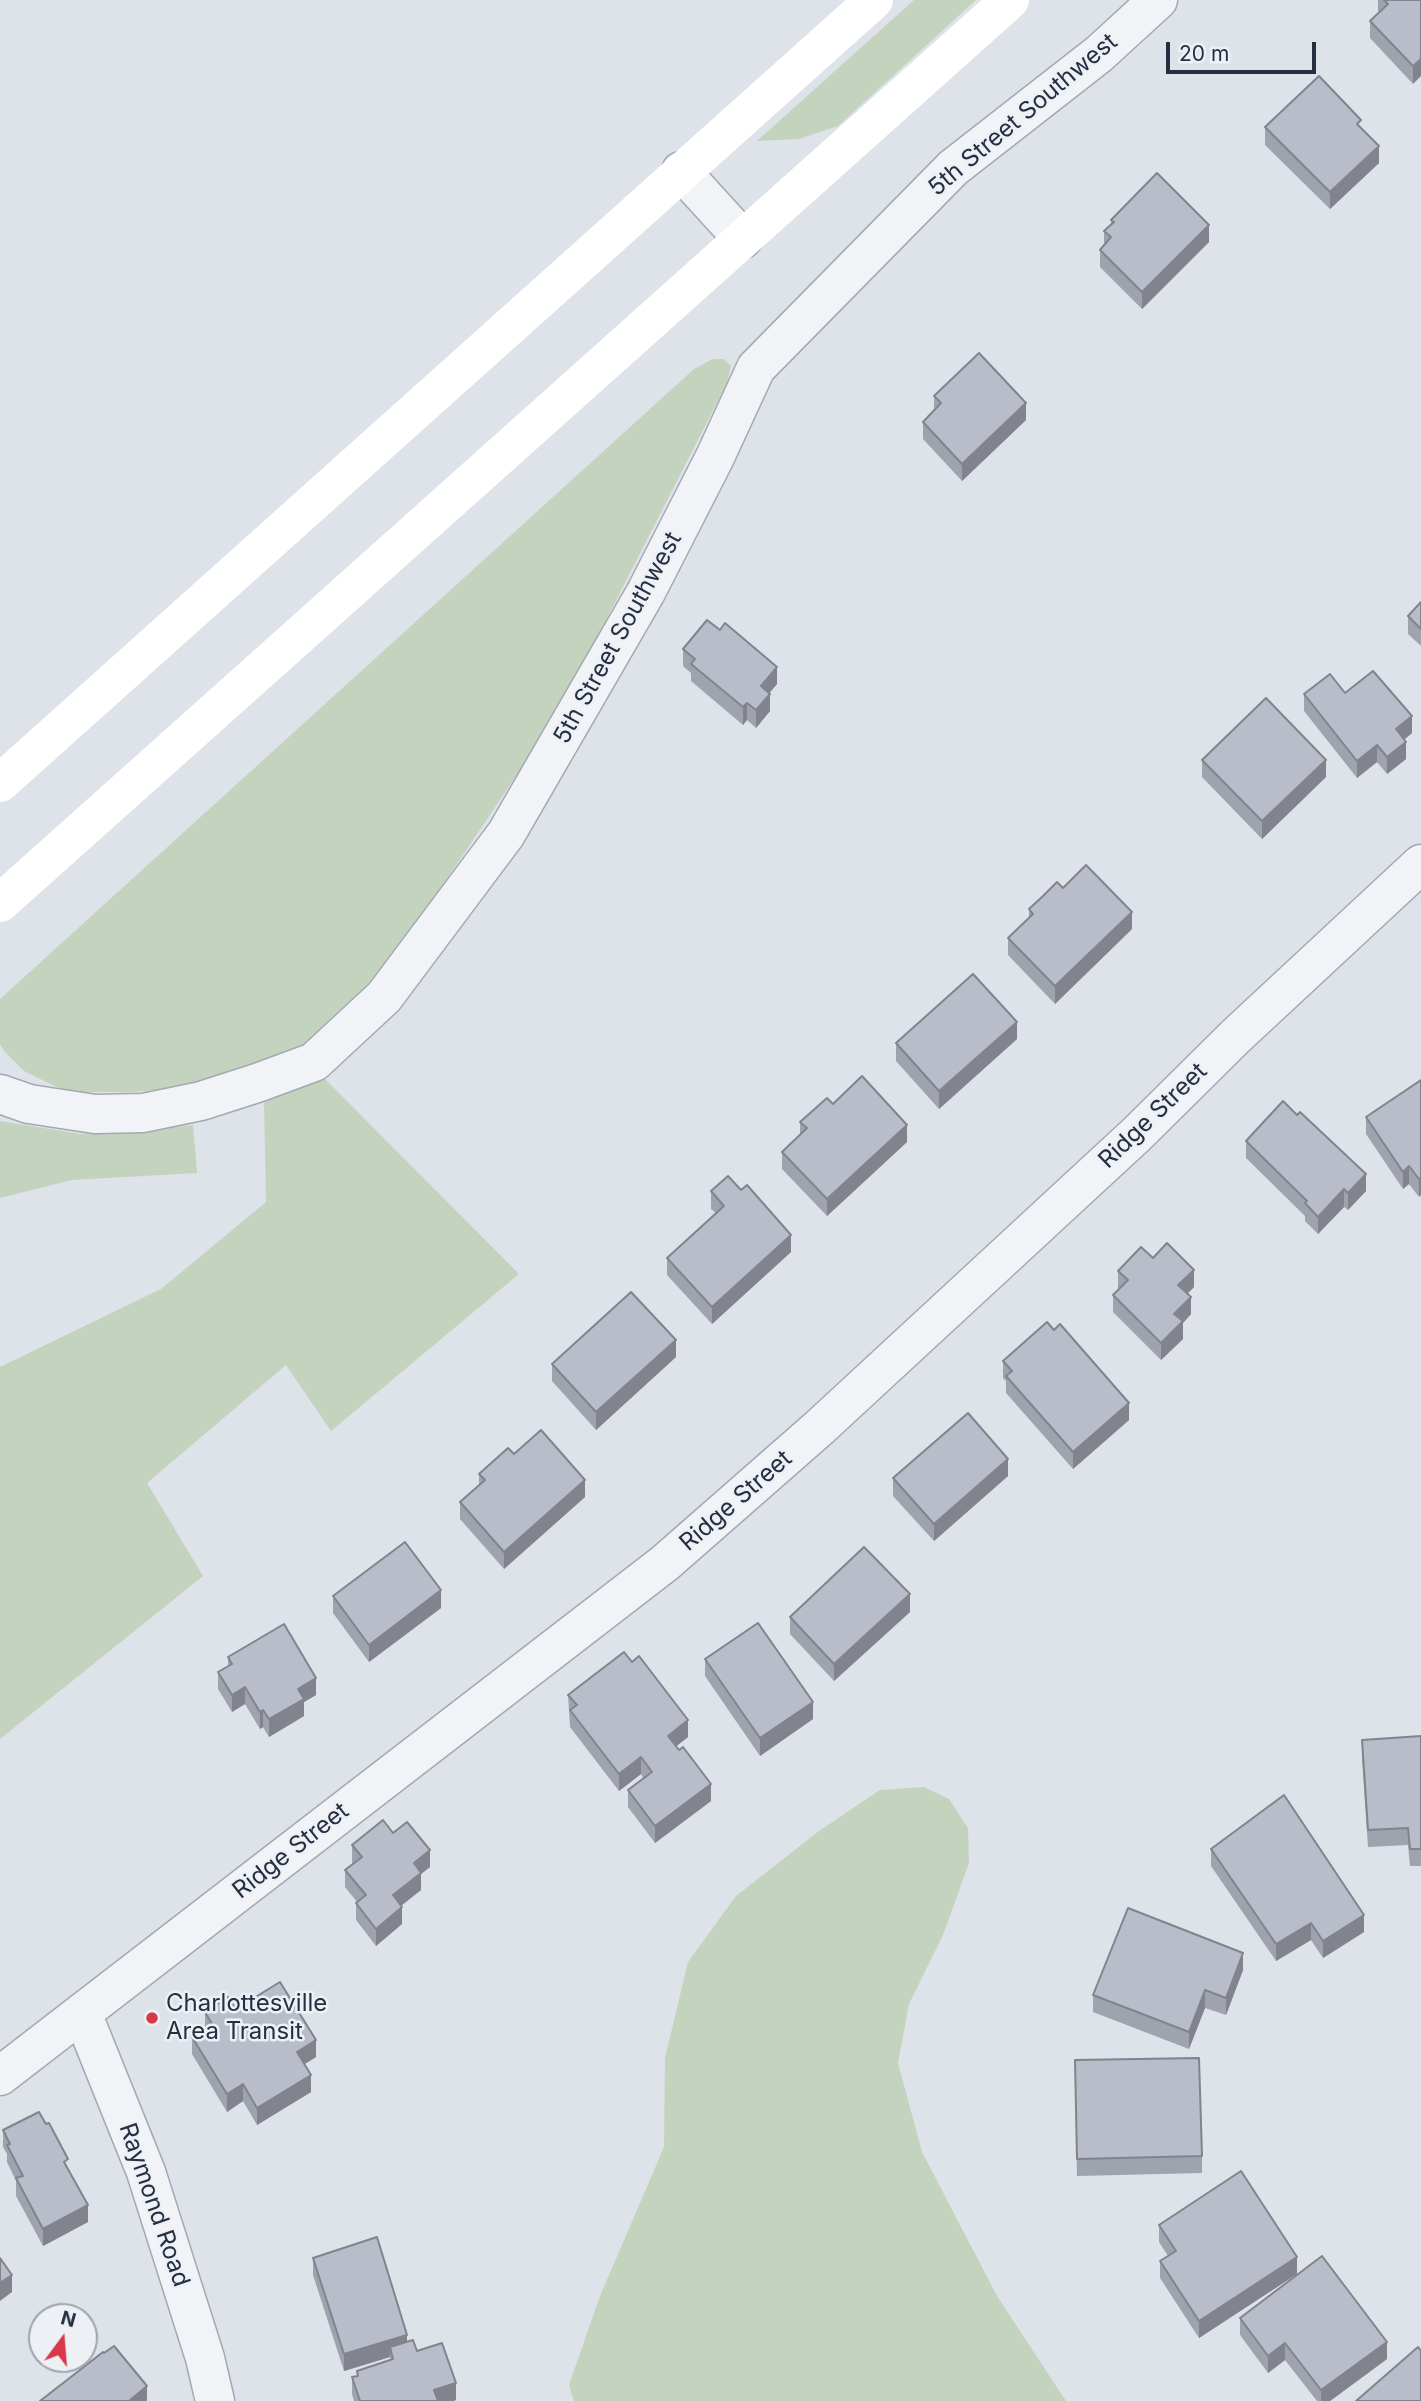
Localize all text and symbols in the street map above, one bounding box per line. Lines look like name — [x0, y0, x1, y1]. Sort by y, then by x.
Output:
street label: 5th Street Southwest — [923, 28, 1123, 202]
scale bar — [1169, 28, 1320, 72]
text: 20 m — [1179, 41, 1229, 66]
street label: 5th Street Southwest — [548, 527, 688, 749]
street label: Ridge Street — [1093, 1057, 1213, 1175]
street label: Ridge Street — [674, 1444, 798, 1558]
street label: Ridge Street — [227, 1797, 355, 1905]
place label: Charlottesville Area Transit — [166, 1990, 327, 2046]
marker: Charlottesville Area Transit — [144, 2010, 160, 2026]
street label: Raymond Road — [113, 2120, 195, 2290]
north arrow — [28, 2303, 98, 2373]
text: N — [58, 2306, 78, 2332]

